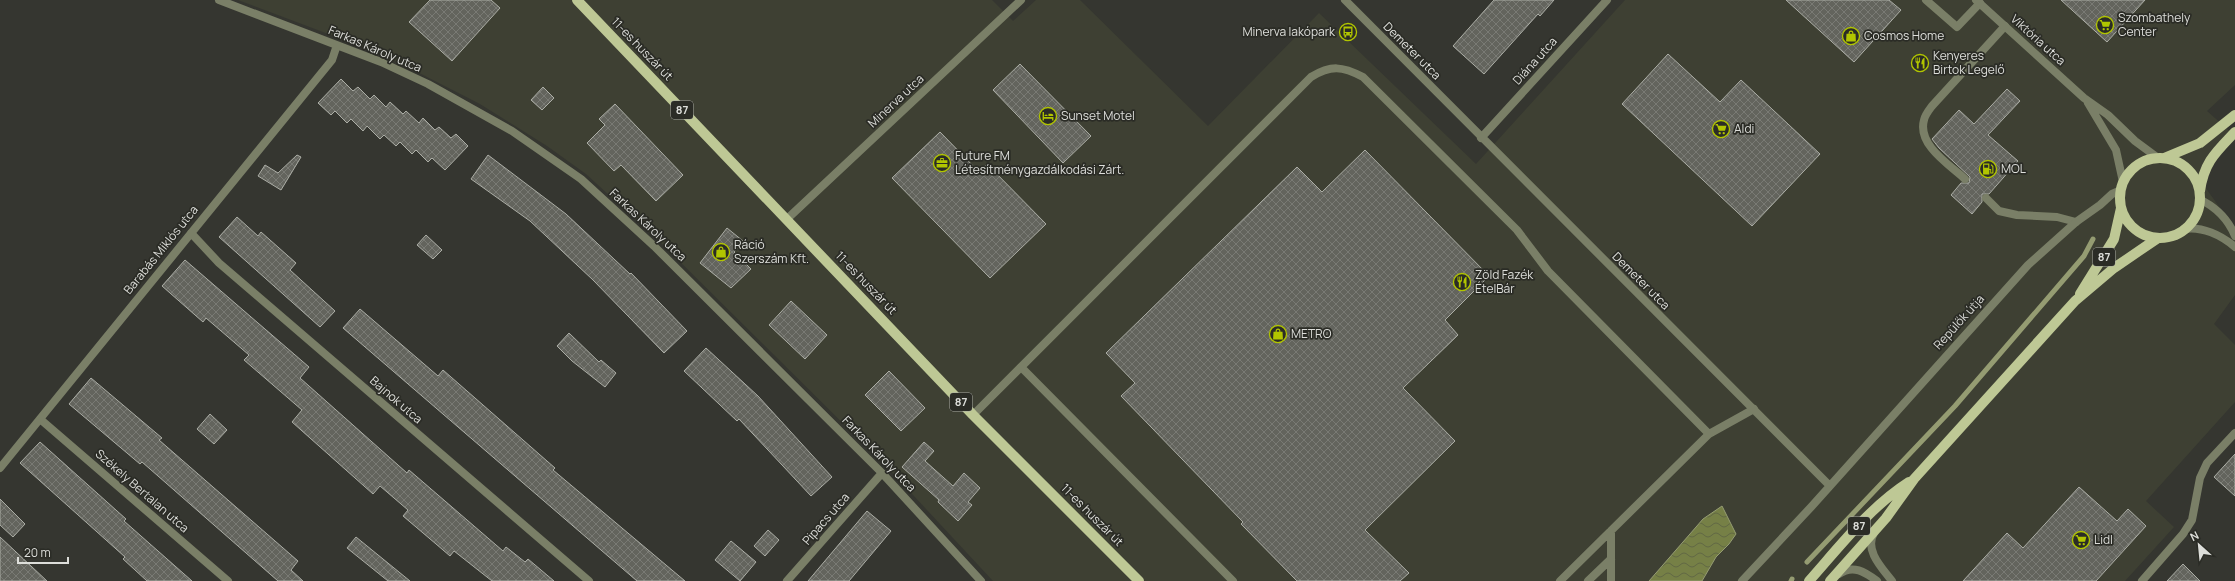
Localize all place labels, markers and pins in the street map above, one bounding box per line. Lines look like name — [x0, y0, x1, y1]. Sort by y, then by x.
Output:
place label: Szombathely Center — [2118, 9, 2191, 40]
supermarket icon: Szombathely Center — [2095, 15, 2115, 35]
bus stop icon: Minerva lakópark — [1338, 22, 1358, 42]
place label: Minerva lakópark — [1242, 23, 1336, 40]
shop icon: Cosmos Home — [1841, 26, 1861, 46]
place label: Cosmos Home — [1864, 27, 1944, 44]
place label: Kenyeres Birtok Legelő — [1933, 47, 2005, 78]
restaurant icon: Kenyeres Birtok Legelő — [1910, 53, 1930, 73]
hotel icon: Sunset Motel — [1038, 106, 1058, 126]
place label: Sunset Motel — [1061, 107, 1135, 124]
supermarket icon: Aldi — [1711, 119, 1731, 139]
place label: Aldi — [1734, 120, 1754, 137]
place label: Future FM Létesítménygazdálkodási Zárt. — [955, 147, 1124, 178]
office icon: Future FM Létesítménygazdálkodási Zárt. — [932, 153, 952, 173]
fuel station icon: MOL — [1978, 159, 1998, 179]
place label: MOL — [2001, 160, 2026, 177]
place label: Ráció Szerszám Kft. — [734, 236, 809, 267]
shop icon: Ráció Szerszám Kft. — [711, 242, 731, 262]
place label: Zöld Fazék ÉtelBár — [1475, 266, 1534, 297]
restaurant icon: Zöld Fazék ÉtelBár — [1452, 272, 1472, 292]
shop icon: METRO — [1268, 324, 1288, 344]
place label: METRO — [1291, 325, 1332, 342]
supermarket icon: Lidl — [2071, 530, 2091, 550]
place label: Lidl — [2094, 531, 2113, 548]

